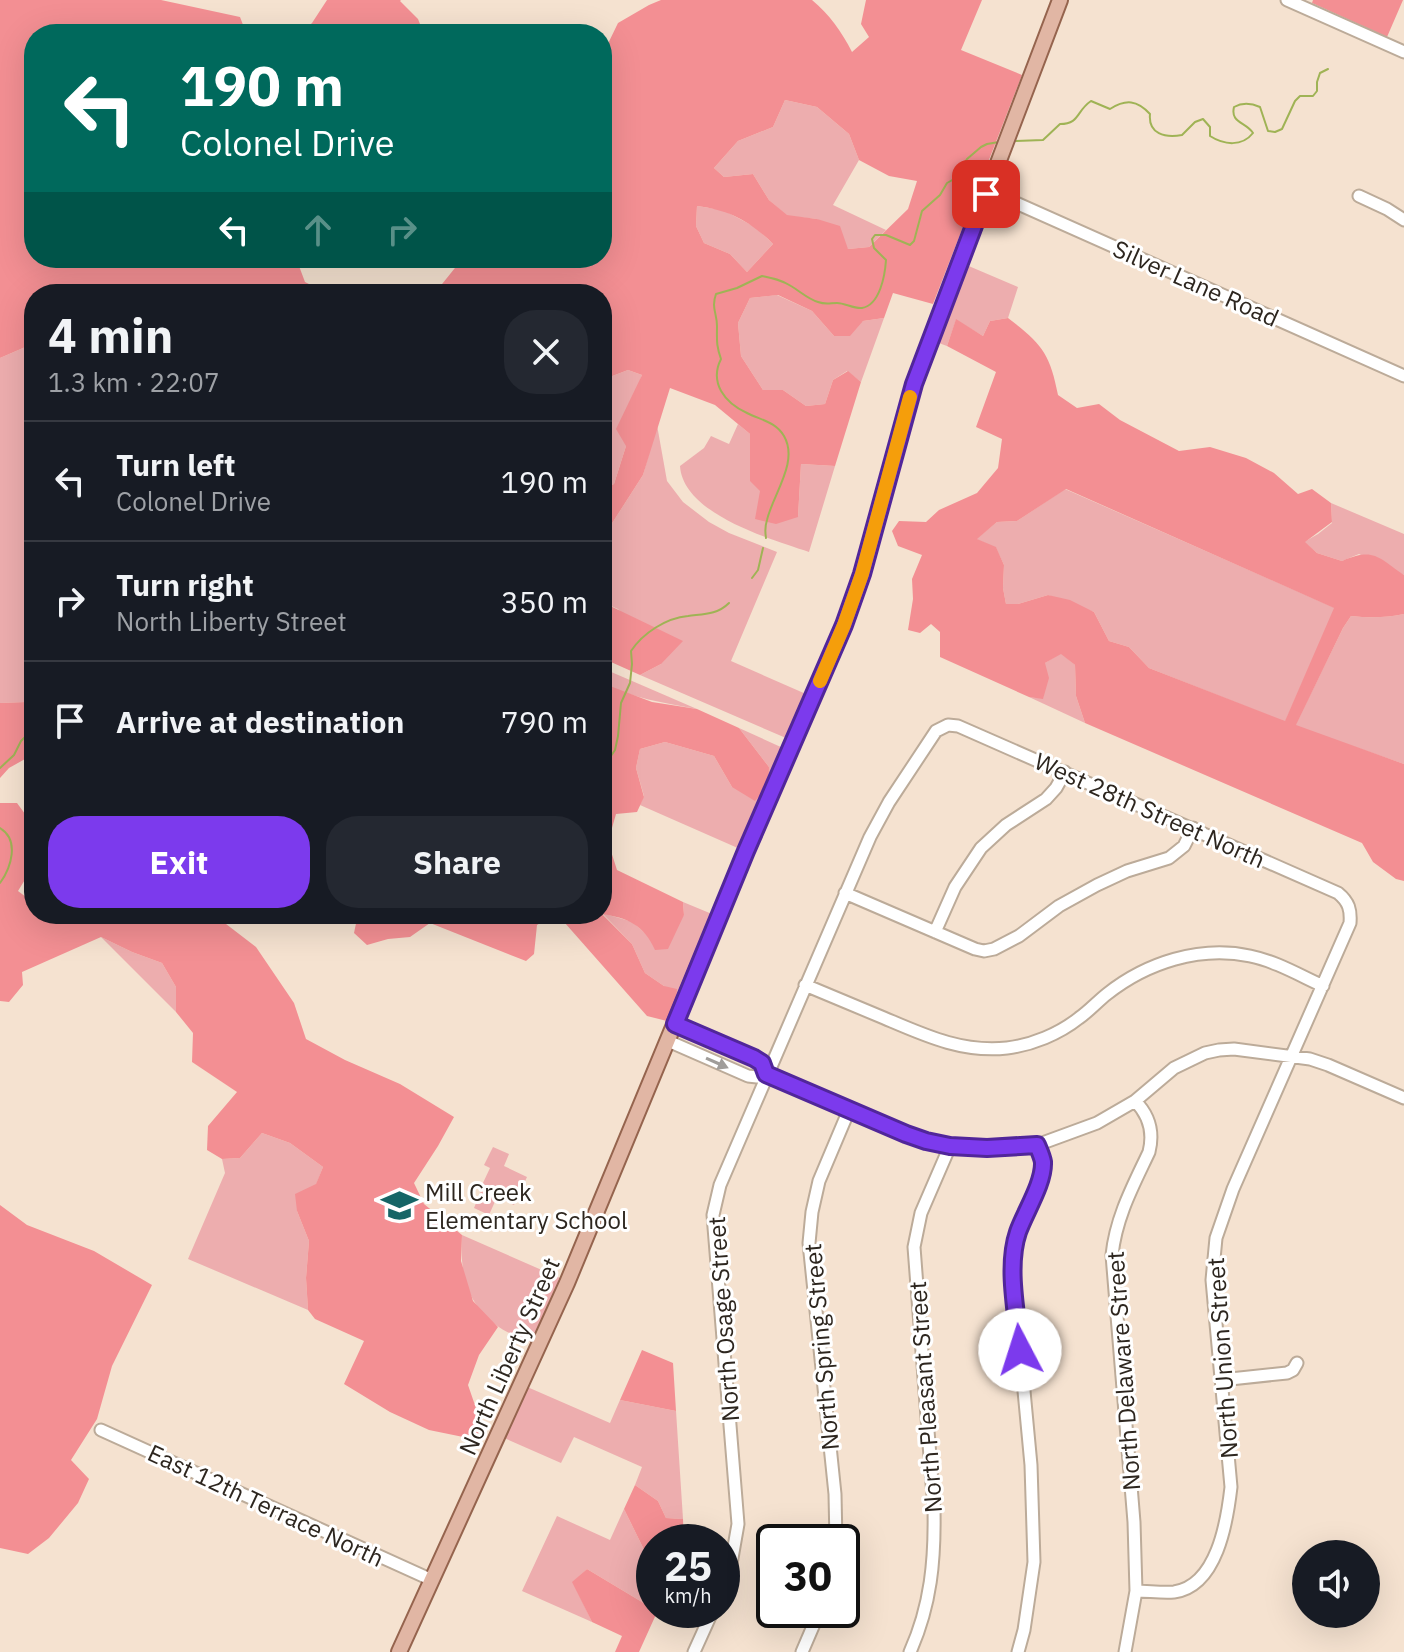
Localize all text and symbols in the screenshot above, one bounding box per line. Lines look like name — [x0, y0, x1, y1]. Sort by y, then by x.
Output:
text: 190 m — [180, 49, 344, 121]
icon: left — [48, 56, 152, 160]
text: Colonel Drive — [180, 119, 395, 166]
pin — [952, 160, 1020, 228]
icon: arrive — [964, 172, 1008, 216]
icon: left — [212, 208, 256, 252]
icon: ahead — [296, 208, 340, 252]
icon: right — [380, 208, 424, 252]
street label: Silver Lane Road — [1108, 232, 1284, 334]
text: 4 min — [48, 304, 173, 366]
button: close — [504, 310, 588, 394]
text: 1.3 km · 22:07 — [48, 365, 220, 399]
text: Turn left — [116, 445, 235, 484]
icon: left — [48, 459, 92, 503]
text: 190 m — [501, 462, 588, 501]
text: Colonel Drive — [116, 484, 271, 518]
text: Turn right — [116, 565, 254, 604]
icon: right — [48, 579, 92, 623]
text: 350 m — [501, 582, 588, 621]
text: North Liberty Street — [116, 604, 347, 638]
icon: arrive — [48, 699, 92, 743]
text: Arrive at destination — [116, 702, 404, 741]
text: 790 m — [501, 702, 588, 741]
street label: West 28th Street North — [1030, 745, 1270, 875]
button: Exit — [48, 816, 310, 908]
button: Share — [326, 816, 588, 908]
one-way arrow — [705, 1056, 728, 1069]
place label: Mill Creek Elementary School — [425, 1176, 627, 1236]
school or university icon: Mill Creek Elementary School — [380, 1187, 418, 1225]
street label: North Osage Street — [700, 1215, 746, 1423]
street label: North Spring Street — [796, 1242, 846, 1452]
street label: North Delaware Street — [1099, 1250, 1147, 1492]
street label: North Liberty Street — [451, 1252, 567, 1460]
street label: North Union Street — [1199, 1256, 1245, 1460]
street label: North Pleasant Street — [901, 1280, 949, 1514]
position arrow — [978, 1308, 1062, 1392]
street label: East 12th Terrace North — [143, 1436, 389, 1574]
speed limit sign: 30 — [756, 1524, 860, 1628]
text: 25 — [664, 1540, 712, 1592]
map controls — [1292, 1540, 1380, 1628]
button: sound — [1292, 1540, 1380, 1628]
text: km/h — [664, 1582, 712, 1609]

